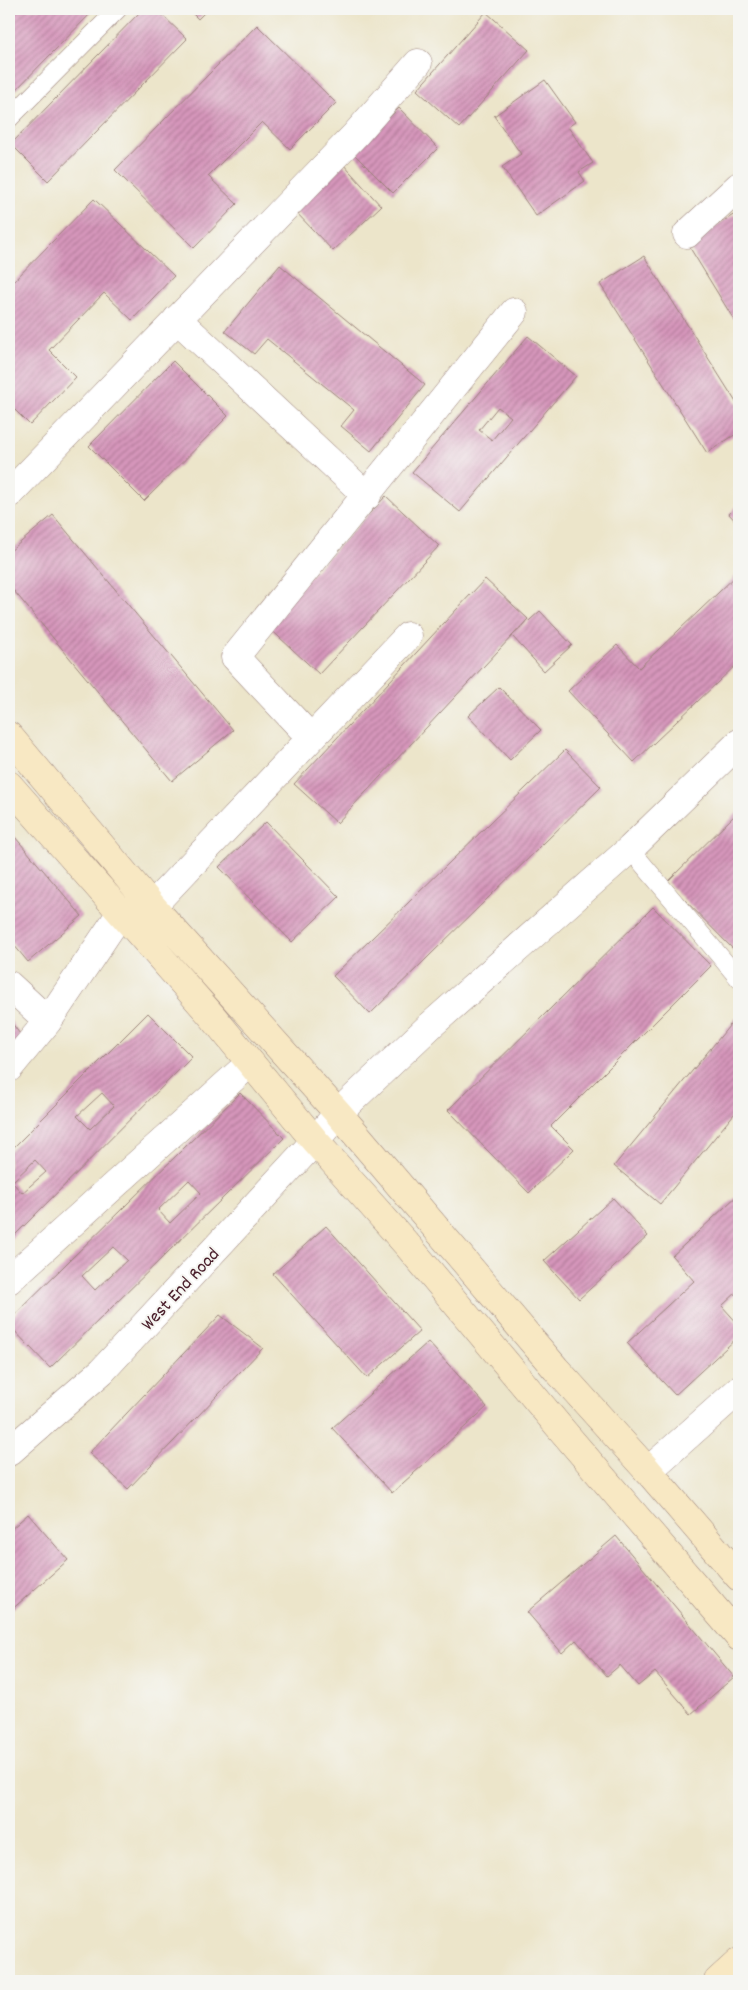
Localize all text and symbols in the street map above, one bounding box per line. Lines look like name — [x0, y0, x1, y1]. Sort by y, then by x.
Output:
street label: West End Road — [136, 1243, 227, 1338]

